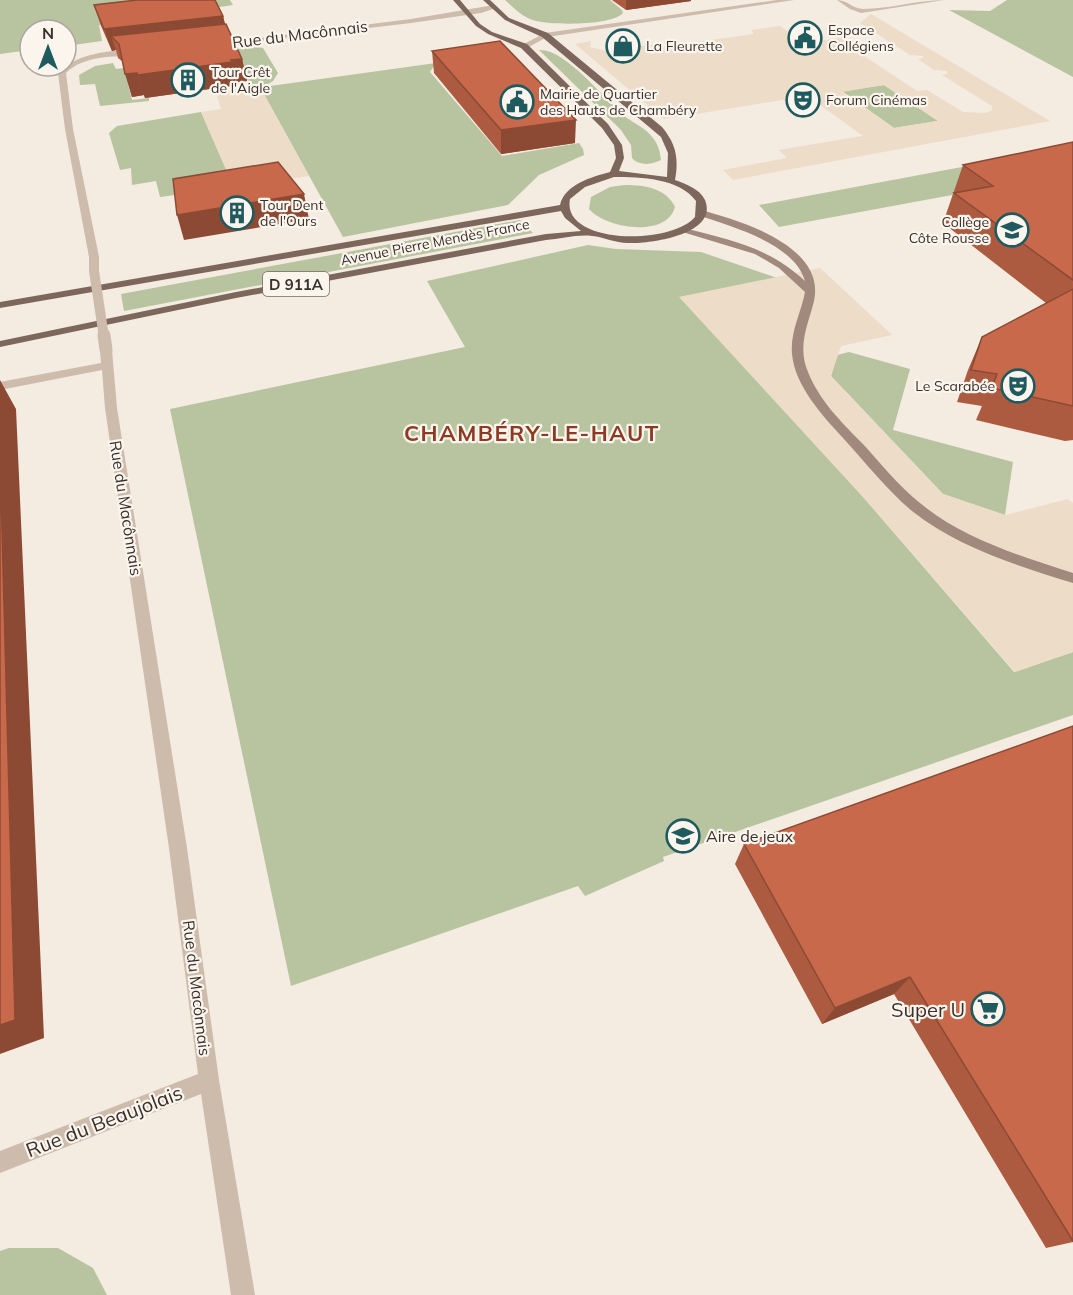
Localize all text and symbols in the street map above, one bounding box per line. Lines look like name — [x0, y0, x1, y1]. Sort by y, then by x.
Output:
street label: Rue du Macônnais — [231, 16, 369, 52]
north arrow — [18, 18, 78, 78]
public building icon: Espace Collégiens — [787, 20, 823, 56]
place label: Espace Collégiens — [828, 21, 894, 55]
text: N — [42, 23, 54, 43]
shop icon: La Fleurette — [605, 28, 641, 64]
place label: La Fleurette — [646, 37, 722, 55]
building icon: Tour Crêt de l'Aigle — [170, 62, 206, 98]
place label: Tour Crêt de l'Aigle — [211, 63, 270, 97]
theatre icon: Forum Cinémas — [785, 82, 821, 118]
public building icon: Mairie de Quartier des Hauts de Chambéry — [499, 84, 535, 120]
place label: Mairie de Quartier des Hauts de Chambéry — [540, 85, 697, 119]
place label: Forum Cinémas — [826, 91, 927, 109]
building icon: Tour Dent de l'Ours — [219, 195, 255, 231]
place label: Tour Dent de l'Ours — [260, 196, 323, 230]
school or university icon: Collège Côte Rousse — [994, 212, 1030, 248]
place label: Collège Côte Rousse — [909, 213, 989, 247]
street label: Avenue Pierre Mendès France — [339, 215, 531, 269]
road number: D 911A — [263, 272, 329, 296]
theatre icon: Le Scarabée — [1000, 368, 1036, 404]
place label: Le Scarabée — [915, 377, 995, 395]
district label: CHAMBÉRY-LE-HAUT — [404, 419, 660, 447]
street label: Rue du Macônnais — [105, 439, 147, 577]
school or university icon: Aire de jeux — [665, 818, 701, 854]
place label: Aire de jeux — [706, 826, 793, 846]
street label: Rue du Macônnais — [179, 919, 215, 1057]
supermarket icon: Super U — [970, 991, 1006, 1027]
place label: Super U — [891, 997, 965, 1022]
street label: Rue du Beaujolais — [22, 1080, 186, 1162]

